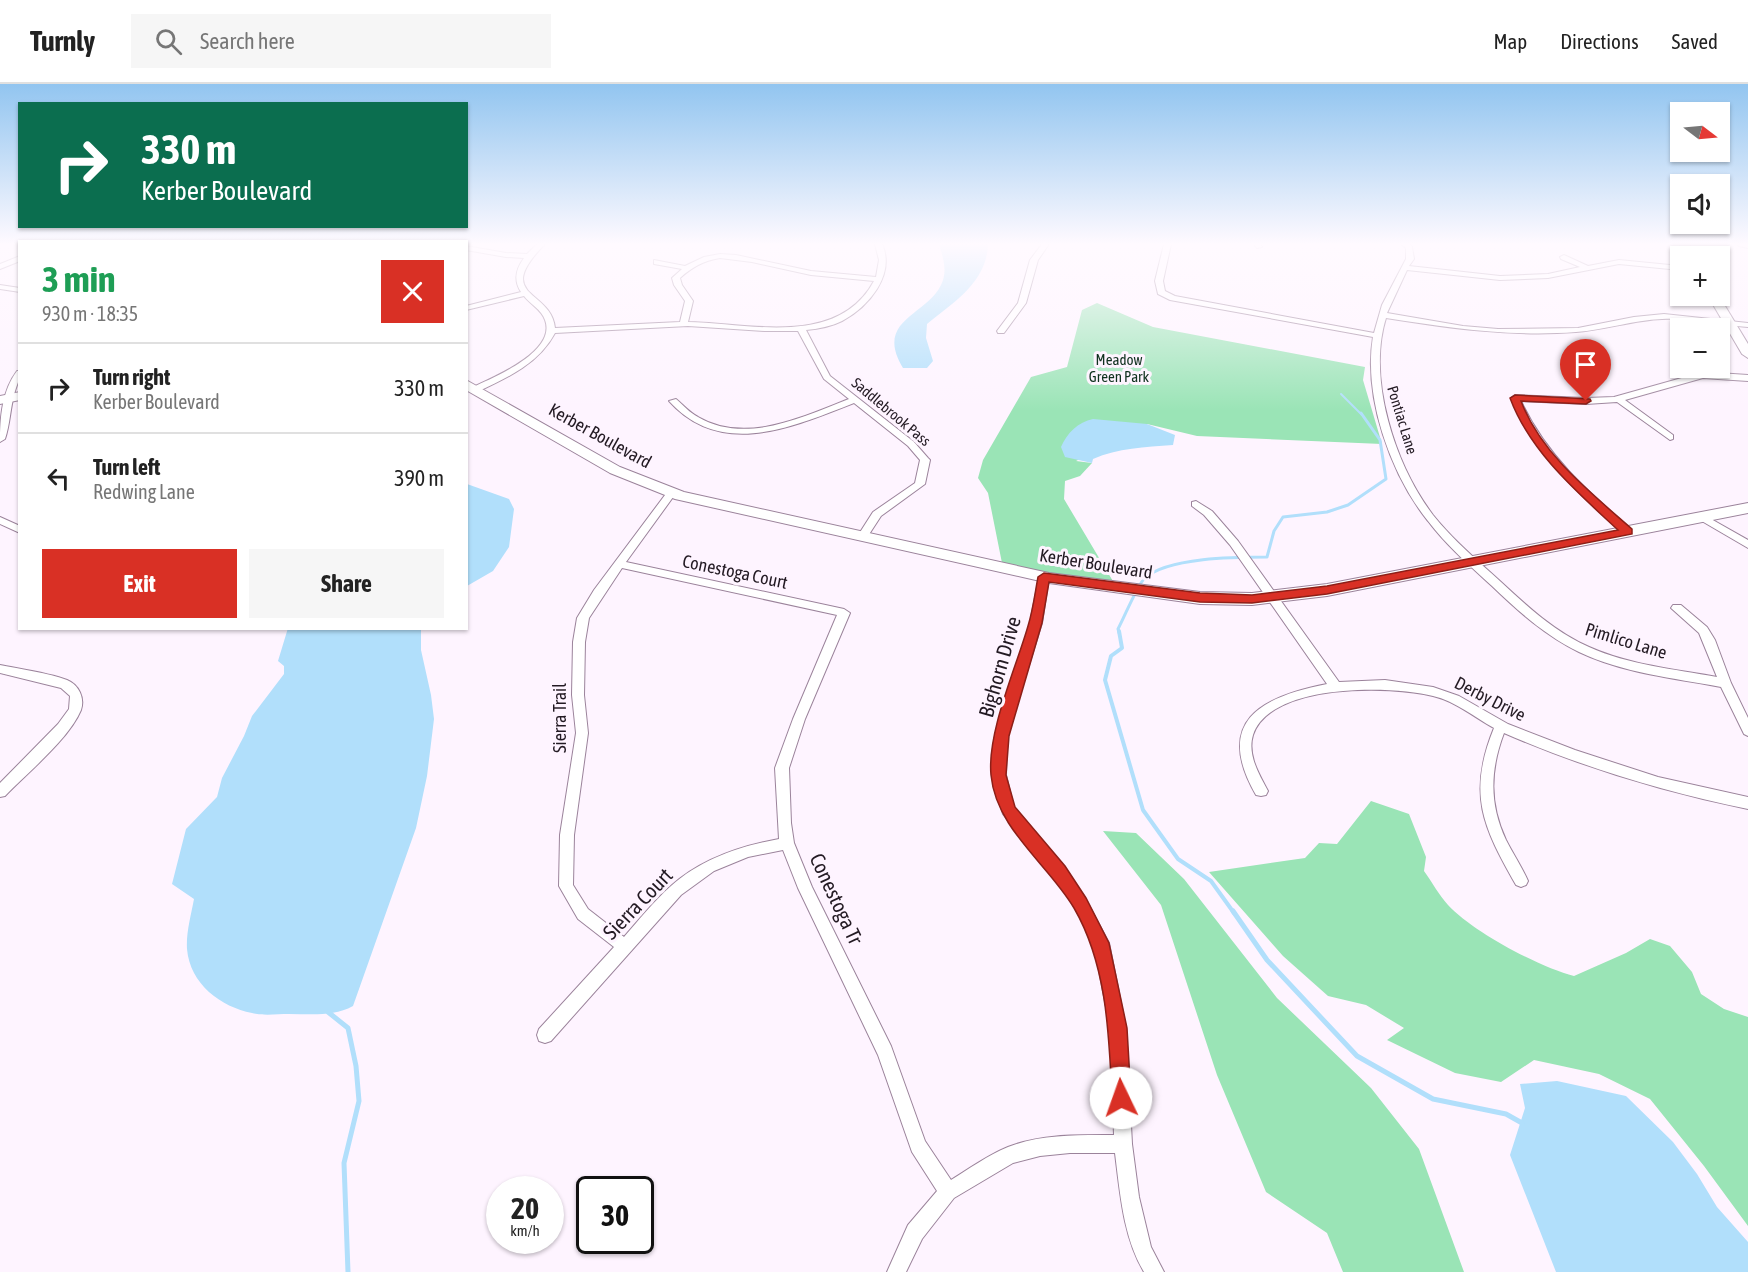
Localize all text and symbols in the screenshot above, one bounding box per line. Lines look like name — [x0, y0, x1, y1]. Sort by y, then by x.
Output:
search box — [131, 14, 551, 68]
text: Turnly — [30, 25, 95, 57]
icon: search — [152, 25, 185, 58]
text: Search here — [200, 28, 295, 54]
text: Map — [1493, 29, 1527, 53]
text: Directions — [1560, 29, 1639, 53]
text: Saved — [1672, 29, 1718, 53]
north arrow — [1670, 102, 1730, 162]
map controls — [1670, 102, 1730, 378]
text: 330 m — [141, 125, 236, 173]
icon: right — [42, 126, 120, 204]
button: sound — [1670, 174, 1730, 234]
text: Kerber Boulevard — [141, 175, 312, 206]
button: + — [1670, 246, 1730, 306]
text: 3 min — [42, 258, 116, 300]
button: close — [381, 260, 444, 323]
text: 930 m · 18:35 — [42, 302, 138, 325]
button: − — [1670, 318, 1730, 378]
pin — [1560, 339, 1611, 401]
icon: arrive — [1569, 348, 1602, 381]
park label: Meadow Green Park — [1089, 351, 1150, 385]
text: Turn right — [93, 364, 170, 390]
icon: right — [42, 372, 75, 405]
street label: Saddlebrook Pass — [849, 374, 934, 449]
text: 330 m — [394, 375, 444, 401]
street label: Pontiac Lane — [1384, 384, 1421, 456]
text: Kerber Boulevard — [93, 390, 220, 413]
street label: Kerber Boulevard — [545, 399, 655, 472]
text: Turn left — [93, 454, 160, 480]
icon: left — [42, 462, 75, 495]
text: 390 m — [394, 465, 444, 491]
text: Redwing Lane — [93, 480, 195, 503]
street label: Kerber Boulevard — [1038, 544, 1154, 583]
button: Exit — [42, 549, 237, 618]
button: Share — [249, 549, 444, 618]
street label: Conestoga Court — [681, 550, 790, 593]
street label: Bighorn Drive — [973, 613, 1025, 720]
street label: Pimlico Lane — [1583, 618, 1670, 663]
street label: Derby Drive — [1451, 672, 1529, 725]
street label: Sierra Trail — [549, 683, 570, 753]
street label: Conestoga Tr — [805, 849, 869, 949]
street label: Sierra Court — [598, 863, 677, 944]
position arrow — [1089, 1066, 1153, 1130]
speed limit sign: 30 — [576, 1176, 654, 1254]
text: 20 — [511, 1191, 539, 1225]
text: km/h — [510, 1222, 540, 1239]

